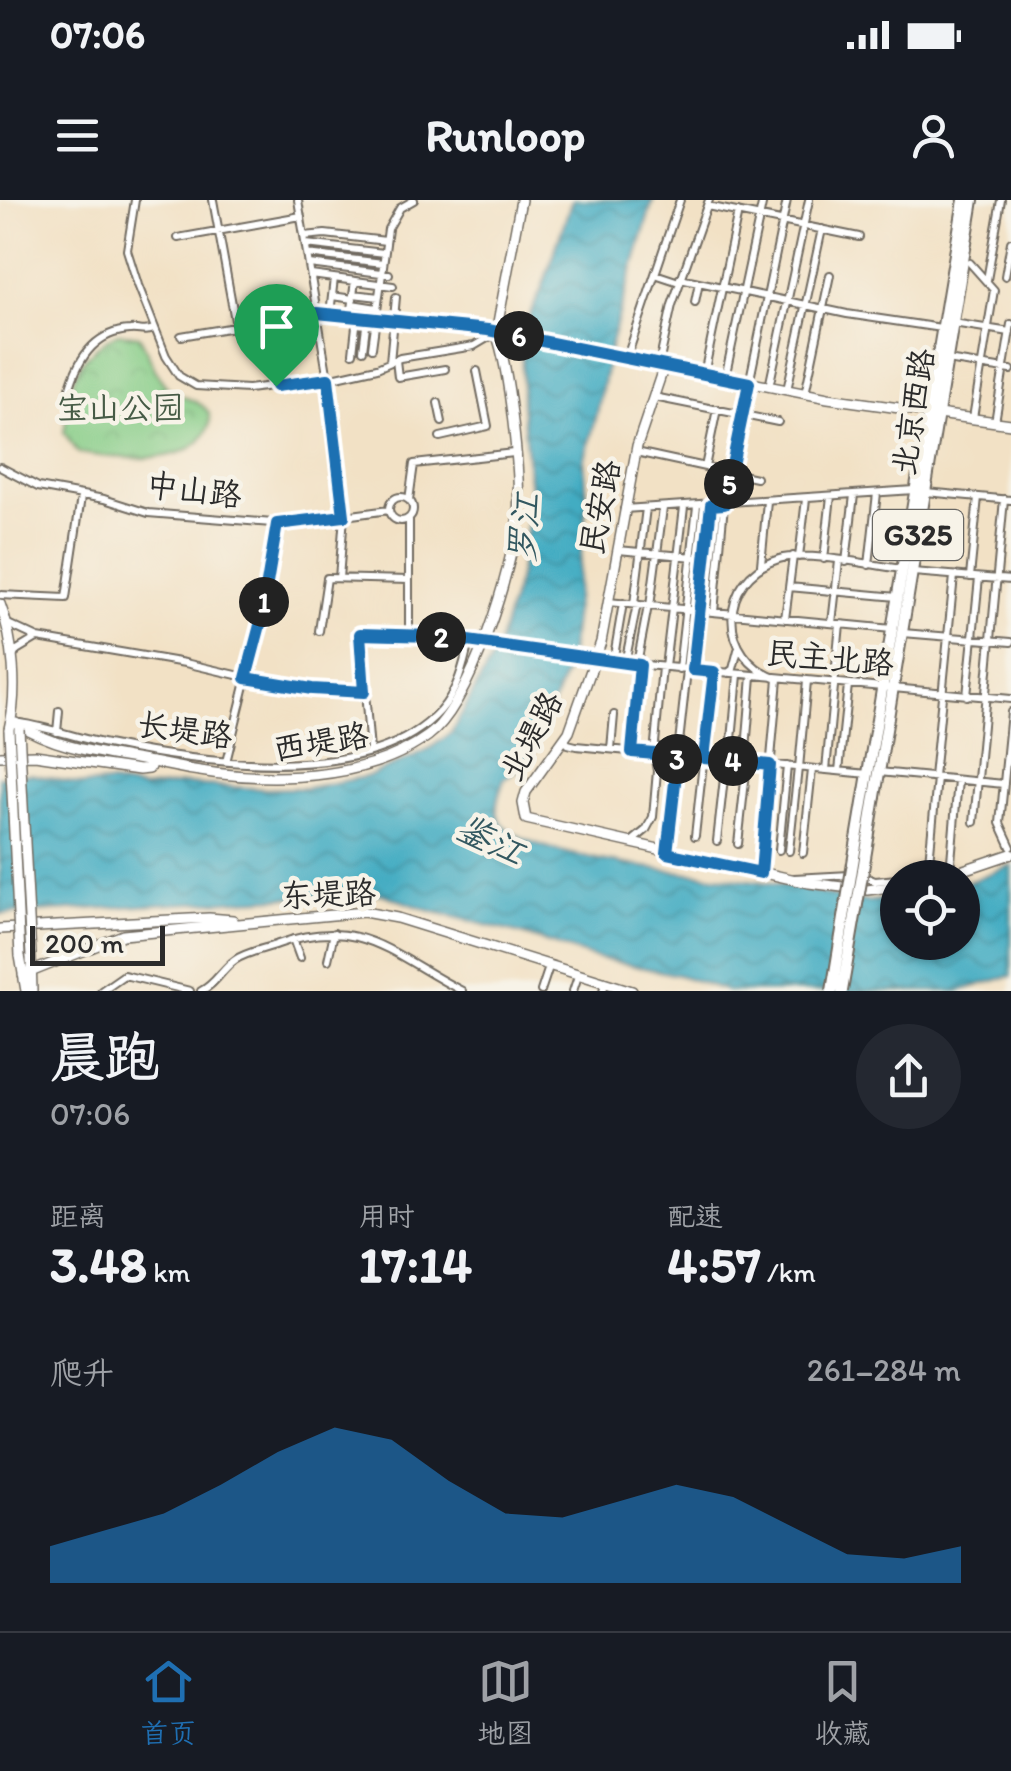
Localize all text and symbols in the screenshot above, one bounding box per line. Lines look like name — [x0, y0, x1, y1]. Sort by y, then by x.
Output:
text: 07:06 — [50, 12, 145, 58]
icon: menu — [50, 108, 105, 163]
text: Runloop — [426, 108, 585, 162]
icon: person — [906, 108, 961, 163]
pin — [234, 284, 319, 387]
icon: arrive — [249, 299, 304, 354]
pin: 6 — [494, 311, 544, 361]
text: 6 — [512, 319, 526, 353]
street label: 北京西路 — [884, 346, 942, 478]
park label: 宝山公园 — [56, 389, 184, 427]
street label: 民安路 — [572, 456, 628, 558]
pin: 5 — [704, 459, 754, 509]
street label: 中山路 — [144, 465, 244, 515]
text: 5 — [722, 467, 736, 501]
water label: 罗江 — [500, 489, 548, 565]
road number: G325 — [873, 510, 963, 560]
pin: 1 — [239, 577, 289, 627]
text: 1 — [258, 585, 271, 619]
pin: 2 — [416, 612, 466, 662]
text: 2 — [434, 620, 448, 654]
street label: 民主北路 — [765, 633, 895, 683]
street label: 北堤路 — [492, 685, 570, 787]
street label: 长堤路 — [135, 705, 235, 755]
street label: 西堤路 — [271, 716, 371, 768]
pin: 3 — [652, 734, 702, 784]
pin: 4 — [708, 736, 758, 786]
text: 3 — [669, 742, 685, 776]
text: 4 — [725, 744, 741, 778]
water label: 鉴江 — [450, 806, 533, 875]
map controls — [880, 860, 980, 960]
button: locate — [880, 860, 980, 960]
street label: 东堤路 — [279, 873, 377, 915]
scale bar — [30, 921, 165, 966]
text: 200 m — [45, 926, 124, 960]
text: 晨跑 — [50, 1024, 160, 1090]
button: share — [856, 1024, 961, 1129]
text: 07:06 — [50, 1095, 130, 1133]
text: 距离 — [50, 1199, 106, 1233]
text: 用时 — [359, 1199, 415, 1233]
text: 配速 — [667, 1199, 723, 1233]
text: 3.48 — [50, 1234, 147, 1295]
text: 17:14 — [359, 1234, 472, 1295]
text: 4:57 — [667, 1234, 761, 1295]
text: km — [147, 1255, 190, 1289]
text: /km — [761, 1255, 816, 1289]
text: 261–284 m — [807, 1351, 961, 1389]
text: 爬升 — [50, 1354, 114, 1392]
tab: 首页 — [140, 1654, 197, 1751]
tab: 地图 — [477, 1654, 534, 1751]
tab: 收藏 — [814, 1654, 871, 1751]

